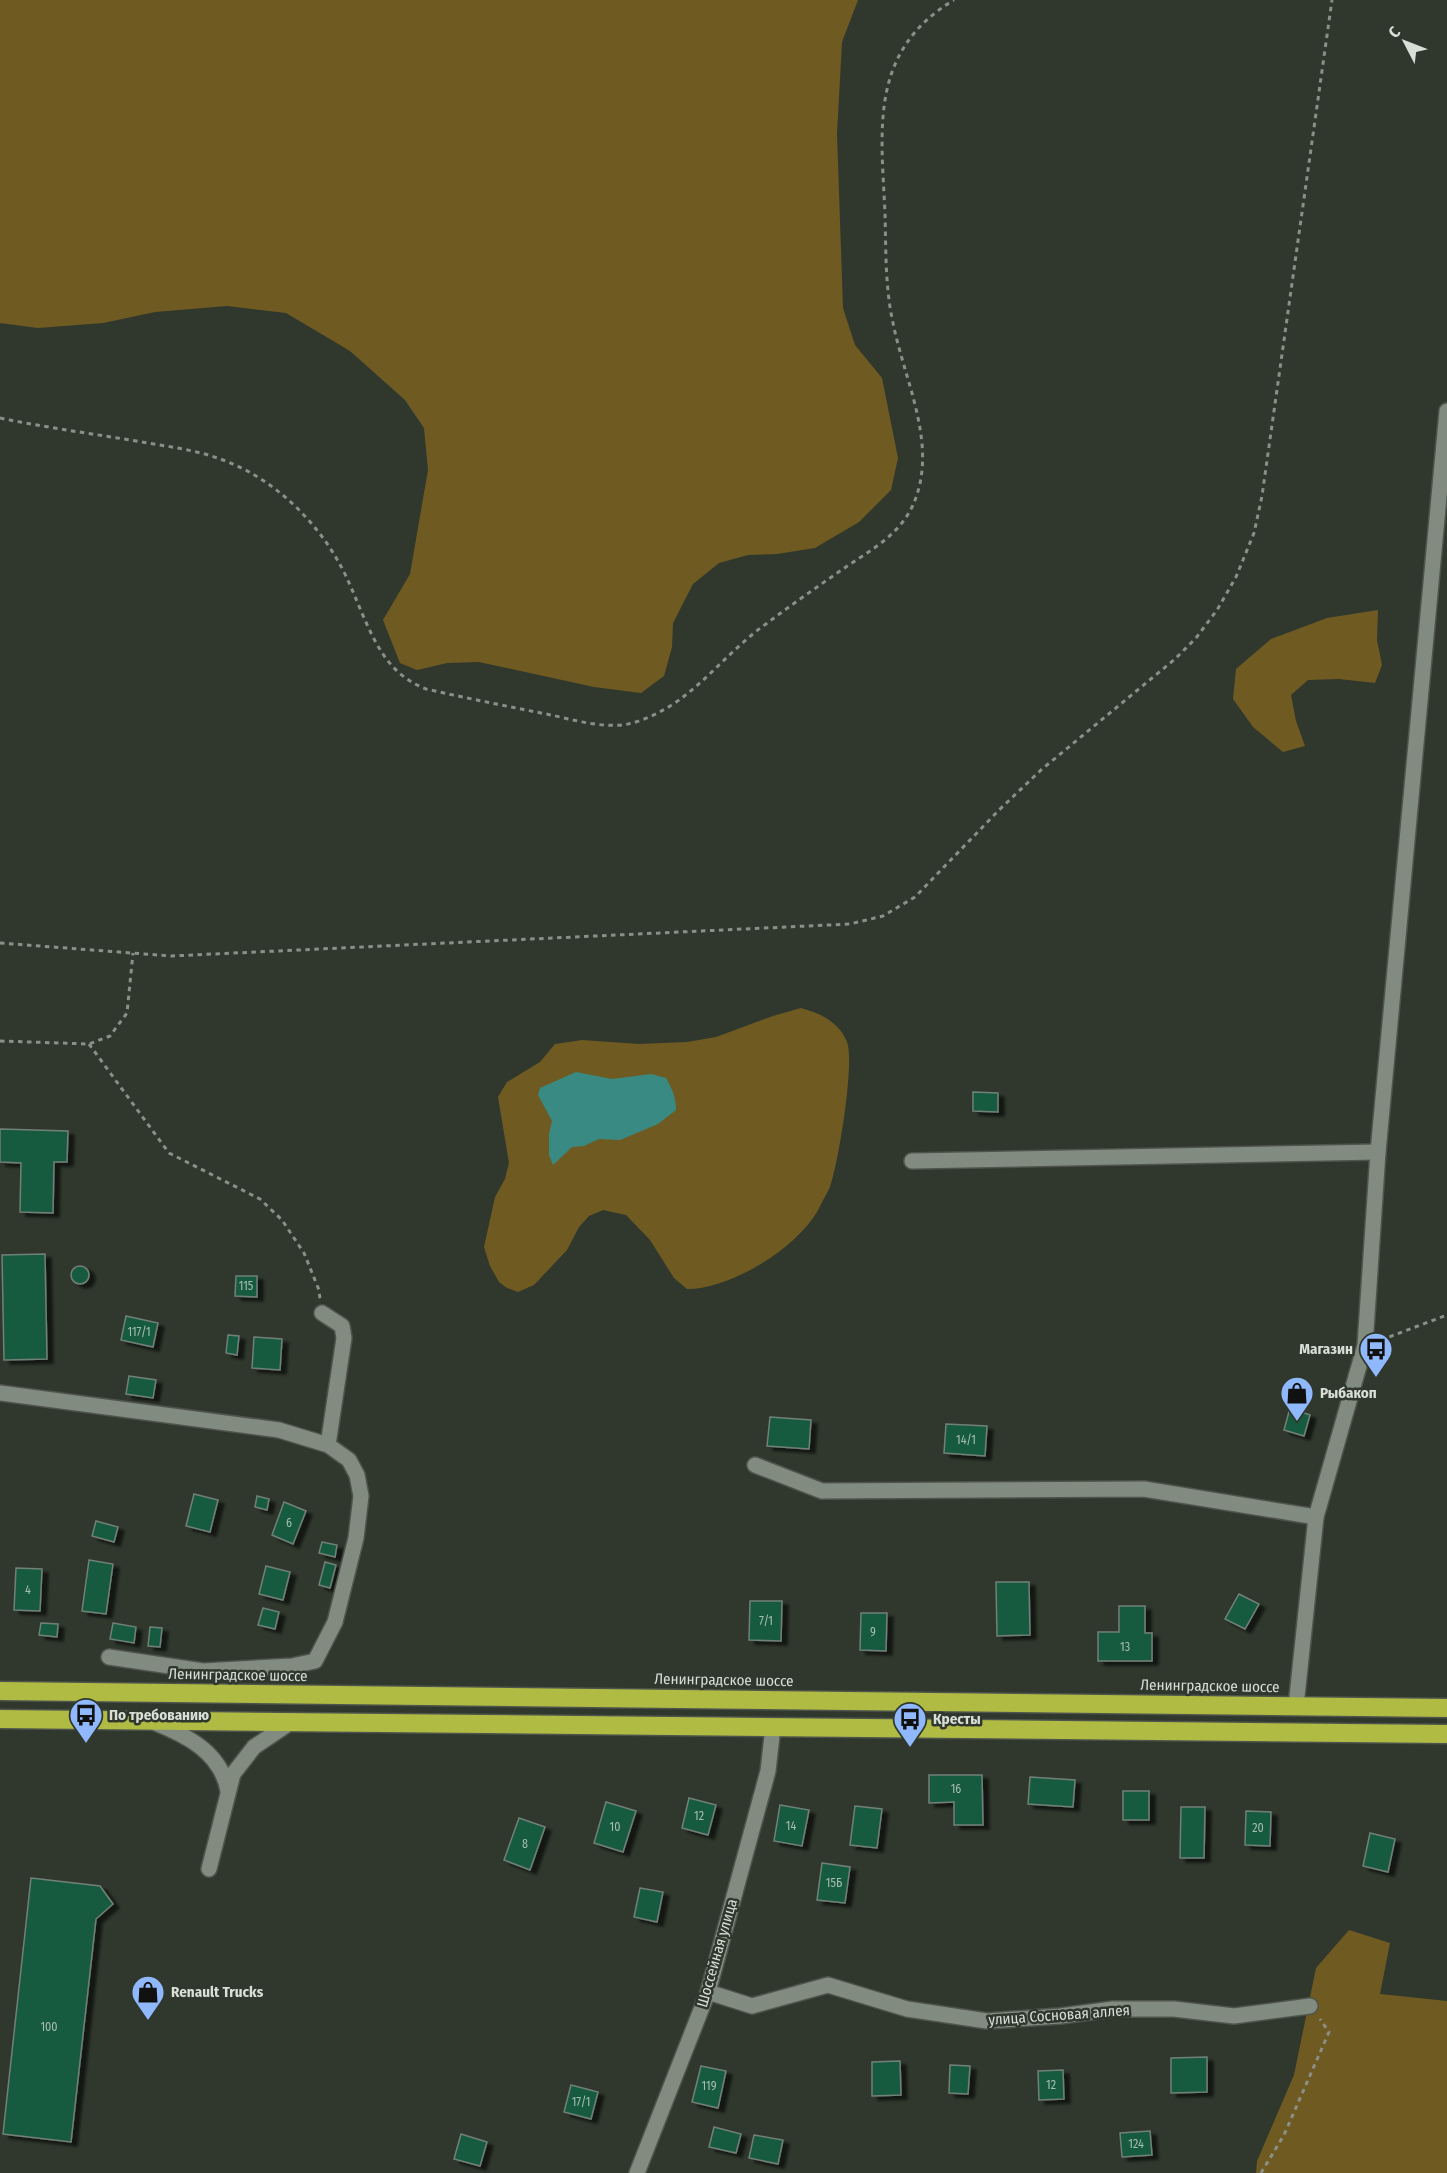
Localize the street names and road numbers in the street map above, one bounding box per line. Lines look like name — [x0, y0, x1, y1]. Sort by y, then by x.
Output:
street label: Ленинградское шоссе — [168, 1665, 308, 1685]
street label: Ленинградское шоссе — [654, 1670, 794, 1690]
street label: Ленинградское шоссе — [1140, 1676, 1280, 1696]
street label: Шоссейная улица — [693, 1897, 741, 2009]
street label: улица Сосновая аллея — [988, 2001, 1130, 2029]

